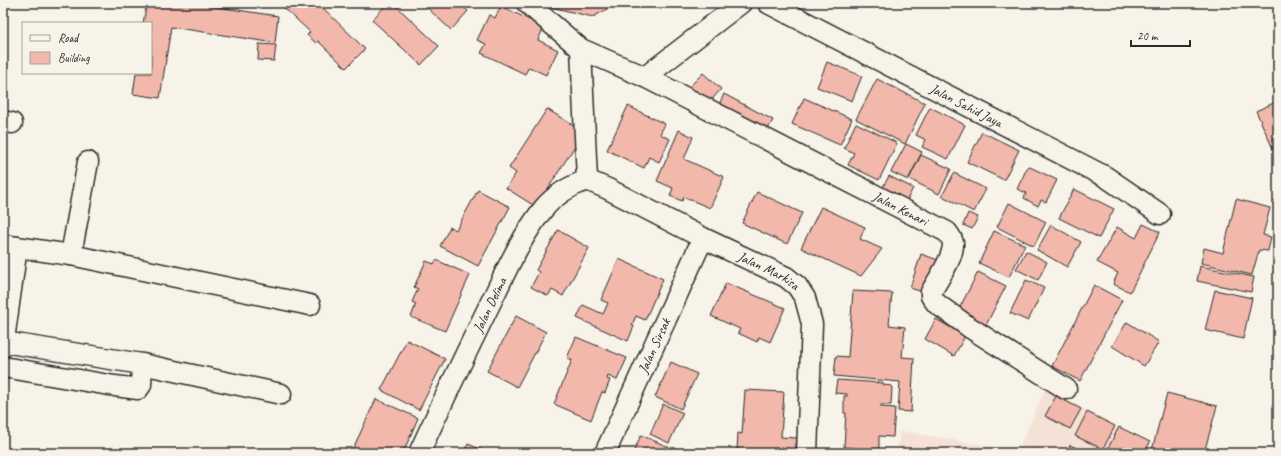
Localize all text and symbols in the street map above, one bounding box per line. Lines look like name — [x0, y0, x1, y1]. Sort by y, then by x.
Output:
legend — [22, 22, 152, 74]
scale bar — [1131, 22, 1190, 48]
text: 20 m — [1137, 28, 1159, 44]
text: Road — [58, 30, 80, 46]
text: Building — [58, 50, 90, 66]
street label: Jalan Sahid Jaya — [926, 79, 1006, 132]
street label: Jalan Kenari — [869, 187, 933, 231]
street label: Jalan Markisa — [734, 247, 804, 294]
street label: Jalan Delima — [469, 274, 511, 336]
street label: Jalan Sirsak — [634, 315, 675, 377]

